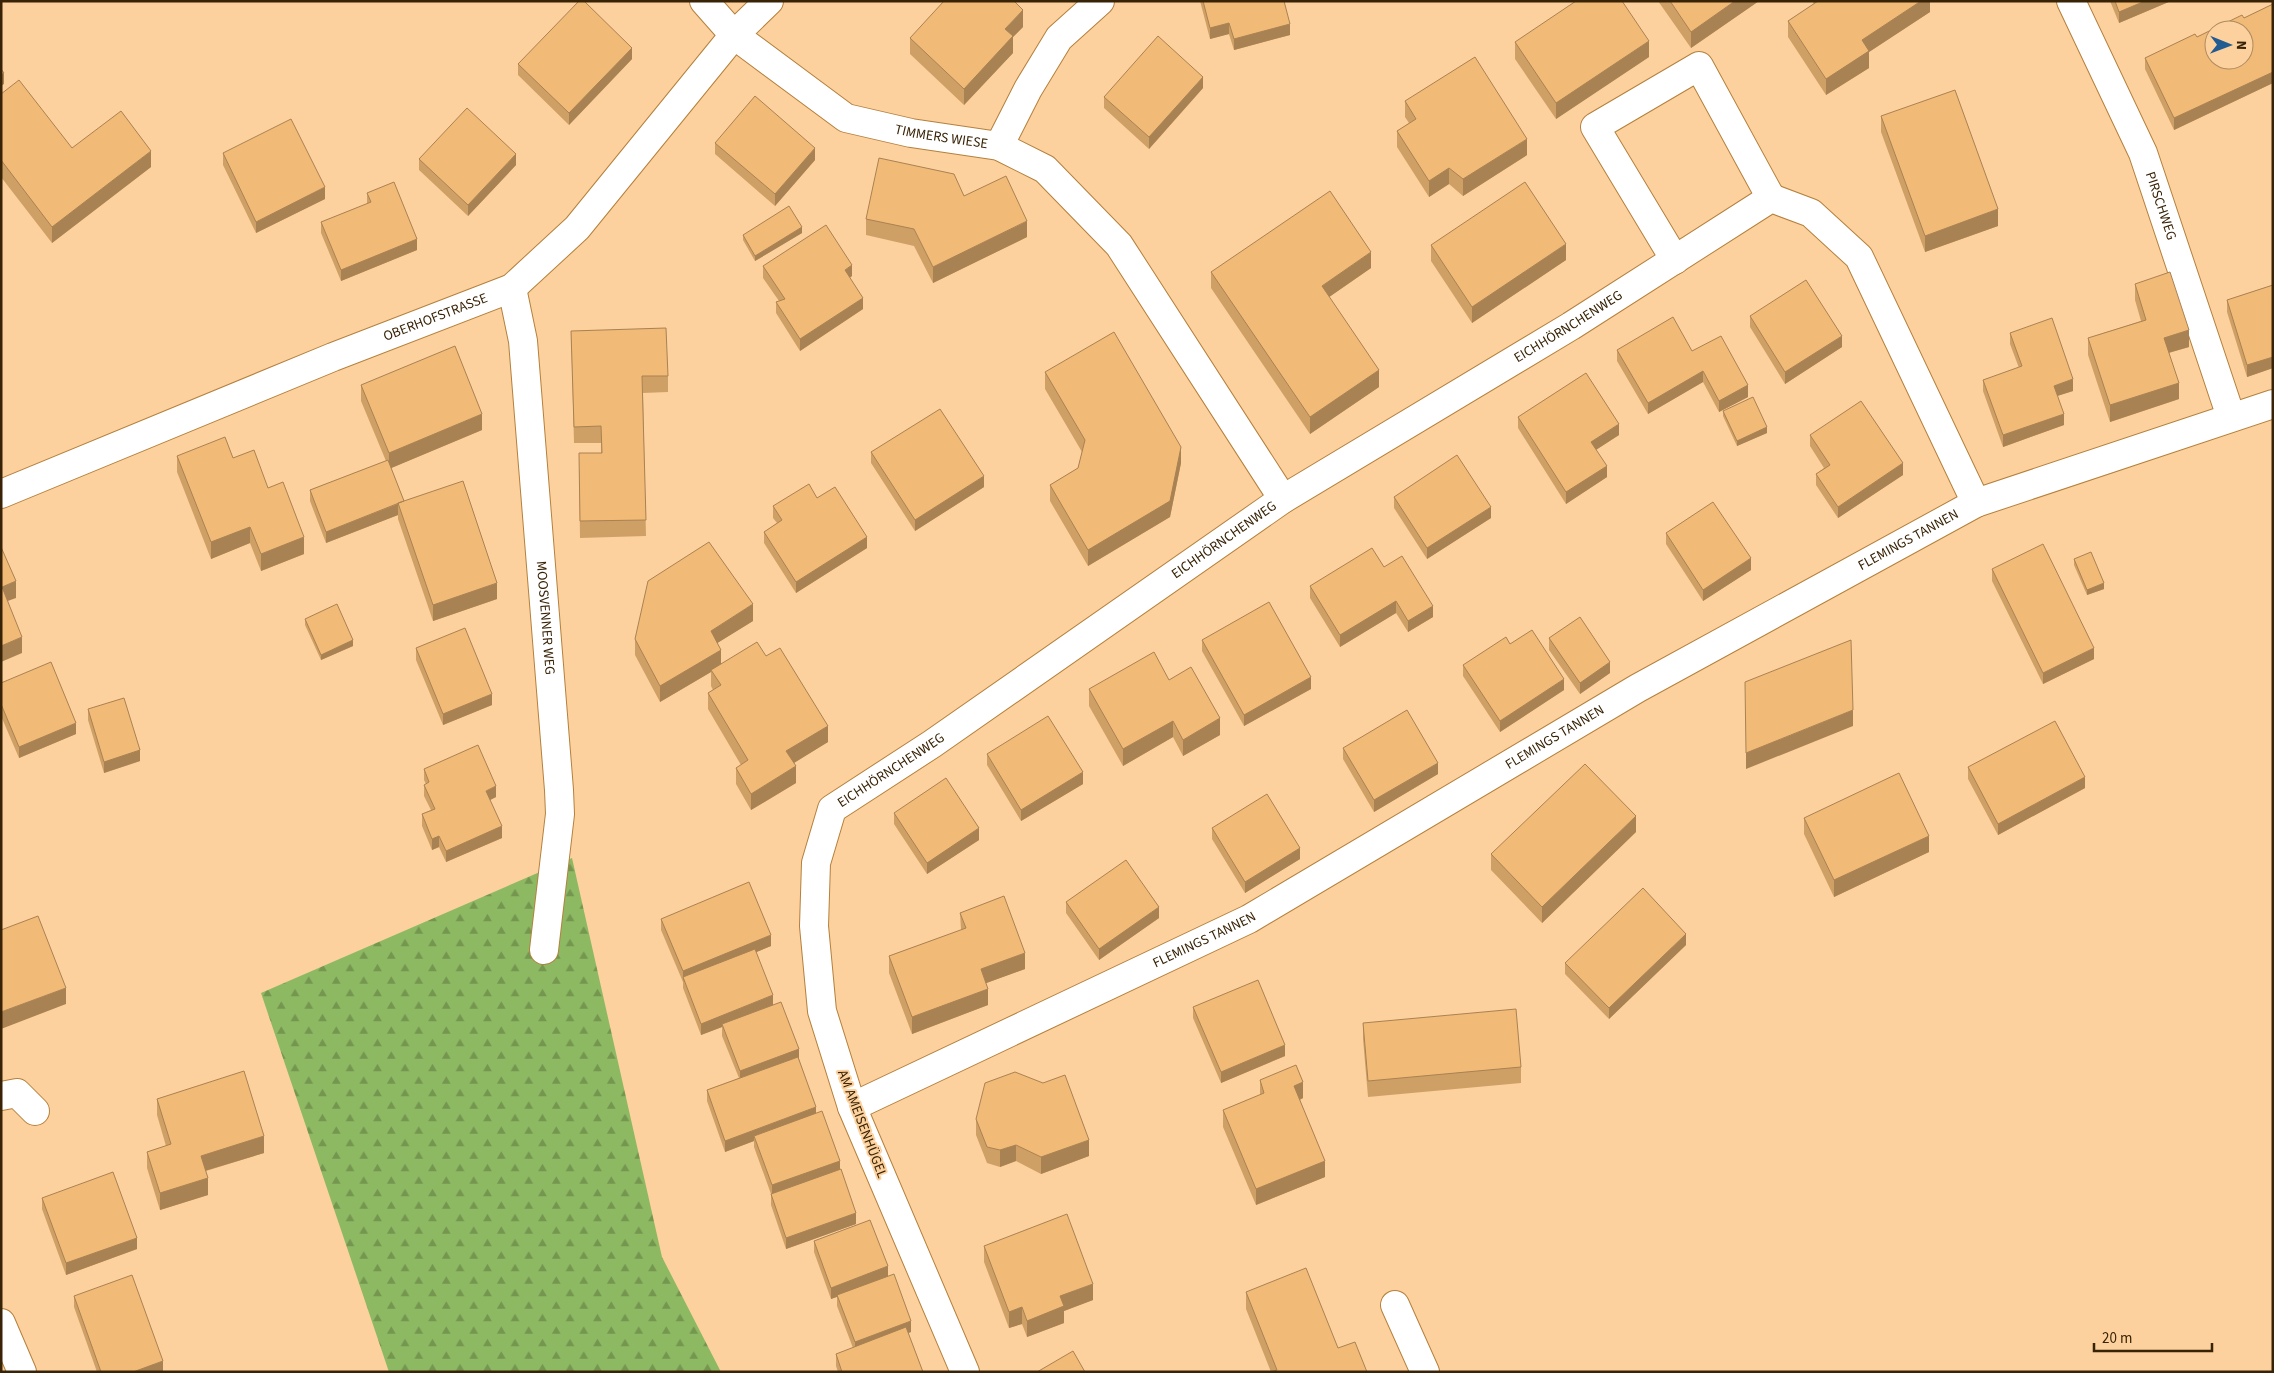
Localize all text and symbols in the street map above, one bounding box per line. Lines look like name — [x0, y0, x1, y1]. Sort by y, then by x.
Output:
north arrow — [2204, 20, 2254, 70]
text: N — [2231, 40, 2251, 50]
street label: TIMMERS WIESE — [893, 120, 989, 154]
street label: PIRSCHWEG — [2140, 169, 2181, 243]
street label: EICHHÖRNCHENWEG — [1510, 286, 1626, 368]
street label: OBERHOFSTRASSE — [380, 288, 491, 347]
street label: EICHHÖRNCHENWEG — [1167, 496, 1281, 584]
street label: FLEMINGS TANNEN — [1854, 504, 1962, 576]
street label: MOOSVENNER WEG — [531, 560, 560, 676]
street label: FLEMINGS TANNEN — [1502, 700, 1608, 775]
street label: EICHHÖRNCHENWEG — [834, 728, 949, 813]
street label: FLEMINGS TANNEN — [1150, 907, 1260, 973]
street label: AM AMEISENHÜGEL — [832, 1067, 892, 1181]
scale bar — [2094, 1320, 2212, 1352]
text: 20 m — [2102, 1328, 2132, 1349]

